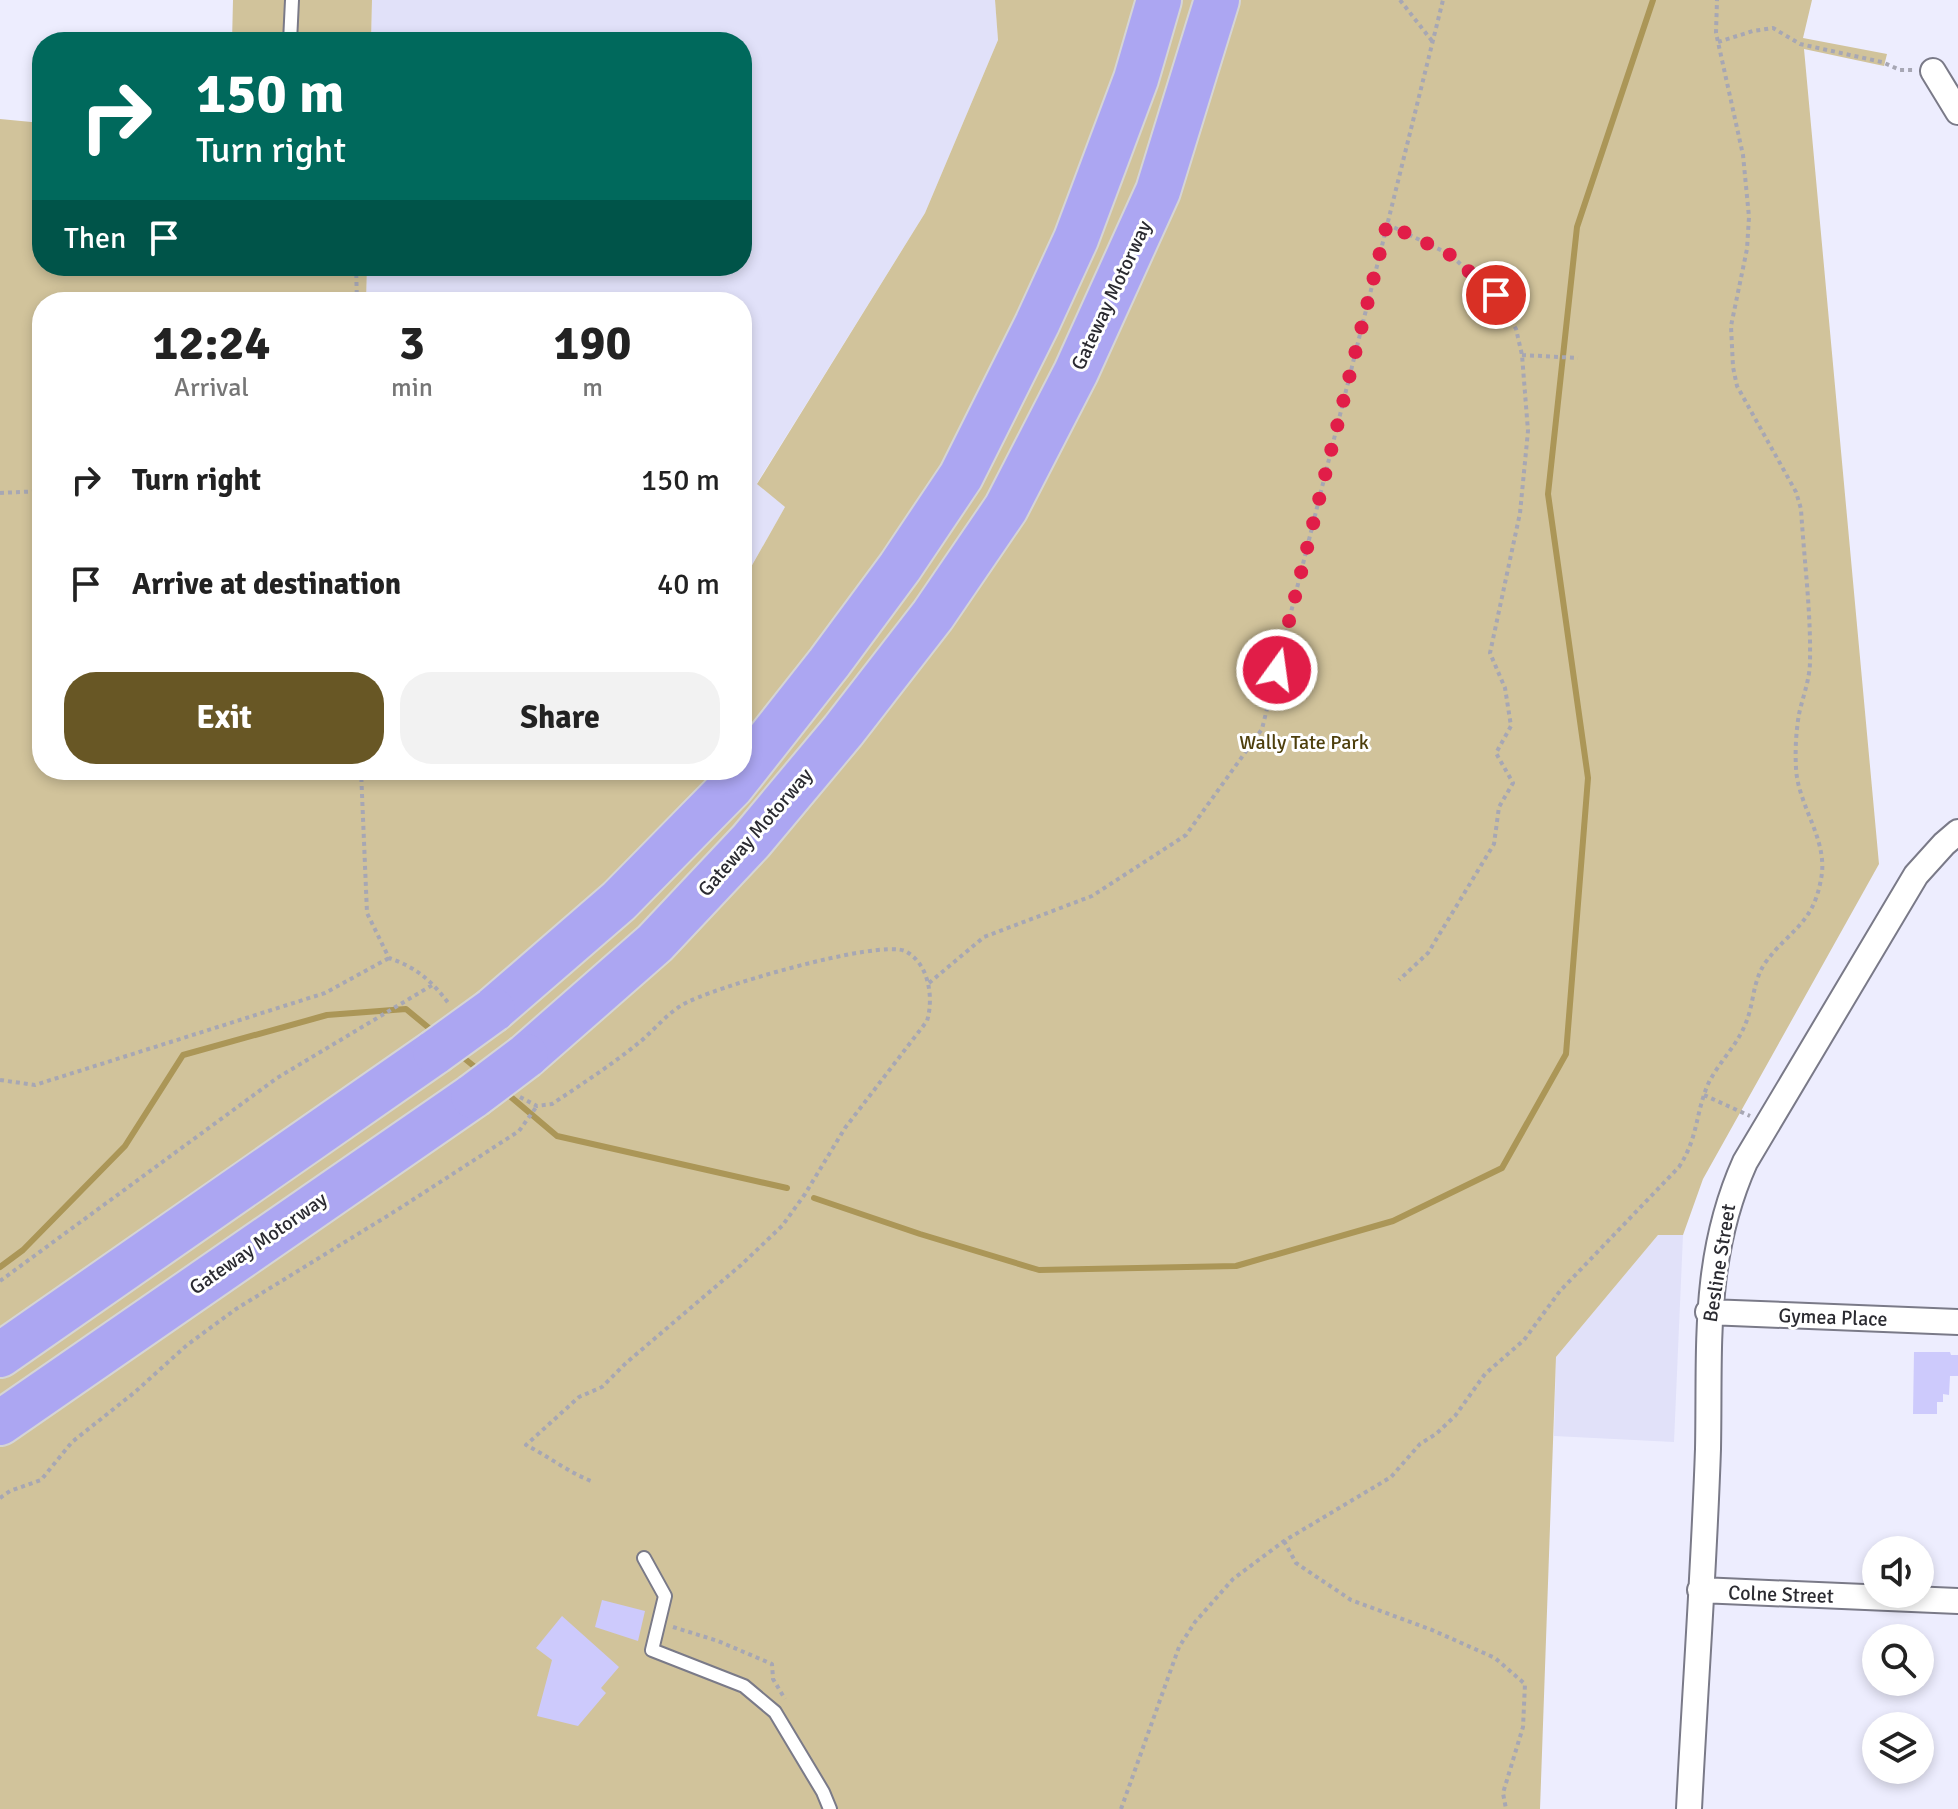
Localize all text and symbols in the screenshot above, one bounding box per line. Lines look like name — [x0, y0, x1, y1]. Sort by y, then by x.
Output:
text: 150 m — [196, 59, 344, 128]
icon: right — [64, 64, 168, 168]
text: Turn right — [196, 128, 346, 173]
icon: arrive — [142, 216, 186, 260]
street label: Gateway Motorway — [1066, 216, 1157, 374]
text: Then — [64, 220, 126, 257]
pin — [1462, 261, 1530, 329]
icon: arrive — [1474, 273, 1518, 317]
text: 12:24 — [153, 314, 270, 373]
text: 3 — [399, 314, 425, 373]
text: 190 — [554, 314, 631, 373]
text: Arrival — [174, 372, 249, 404]
text: min — [391, 372, 433, 404]
text: m — [582, 372, 603, 404]
icon: right — [64, 458, 108, 502]
text: Turn right — [132, 462, 261, 499]
text: 150 m — [641, 462, 720, 499]
icon: arrive — [64, 562, 108, 606]
text: Arrive at destination — [132, 566, 401, 603]
text: 40 m — [657, 566, 720, 603]
position arrow — [1235, 628, 1319, 712]
button: Exit — [64, 672, 384, 764]
button: Share — [400, 672, 720, 764]
park label: Wally Tate Park — [1239, 730, 1369, 755]
street label: Gateway Motorway — [693, 762, 818, 902]
street label: Gateway Motorway — [185, 1186, 332, 1300]
street label: Besline Street — [1698, 1202, 1741, 1324]
street label: Gymea Place — [1778, 1303, 1888, 1332]
map controls — [1862, 1536, 1934, 1784]
button: sound — [1862, 1536, 1934, 1608]
street label: Colne Street — [1728, 1580, 1834, 1609]
button: search — [1862, 1624, 1934, 1696]
button: layers — [1862, 1712, 1934, 1784]

